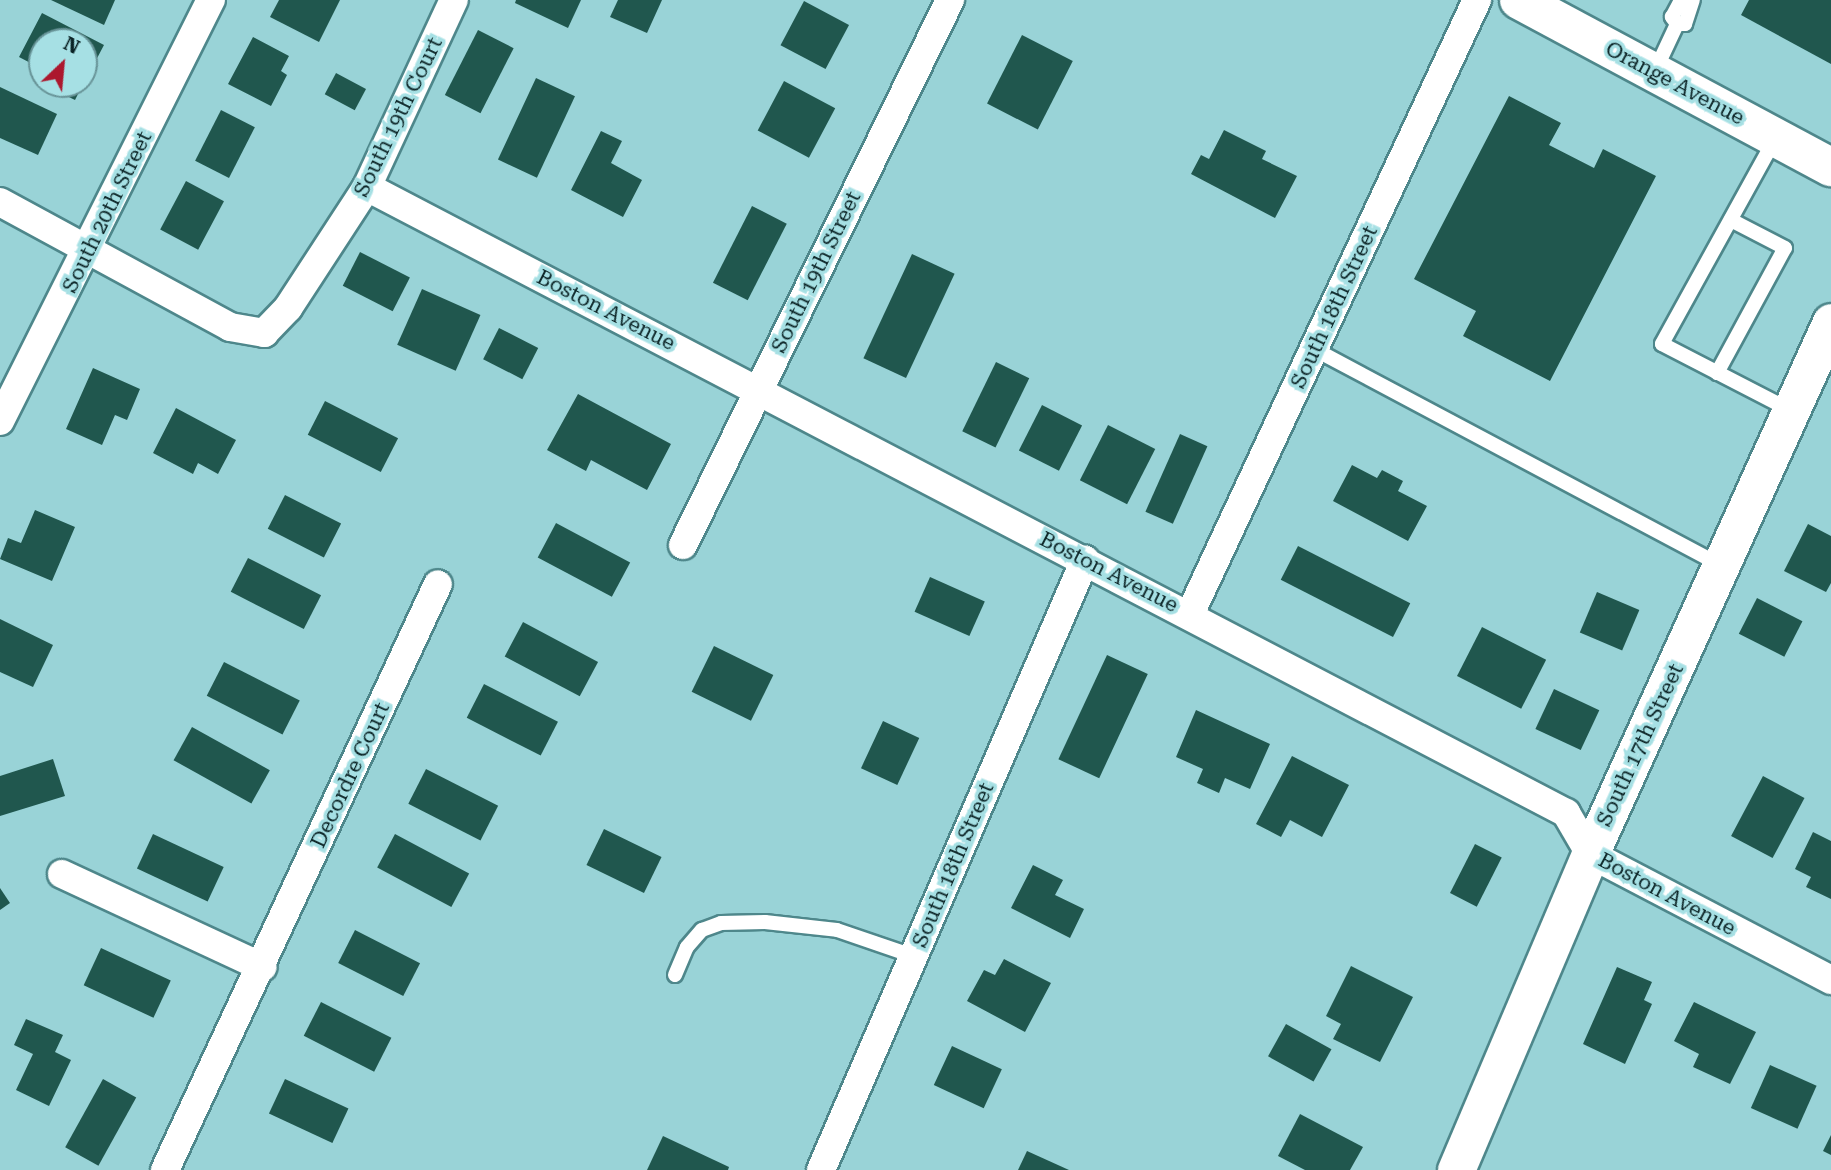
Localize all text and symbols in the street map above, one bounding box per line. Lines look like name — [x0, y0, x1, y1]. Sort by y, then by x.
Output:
north arrow — [28, 28, 98, 98]
text: N — [60, 32, 83, 59]
street label: South 19th Court — [348, 33, 448, 201]
street label: Orange Avenue — [1601, 36, 1749, 130]
street label: South 20th Street — [57, 127, 157, 297]
street label: South 19th Street — [766, 187, 866, 357]
street label: South 18th Street — [1285, 222, 1383, 392]
street label: Boston Avenue — [533, 264, 679, 356]
street label: Boston Avenue — [1036, 526, 1182, 618]
street label: South 17th Street — [1591, 660, 1689, 830]
street label: Decordre Court — [305, 698, 395, 852]
street label: South 18th Street — [907, 779, 999, 951]
street label: Boston Avenue — [1594, 847, 1740, 941]

